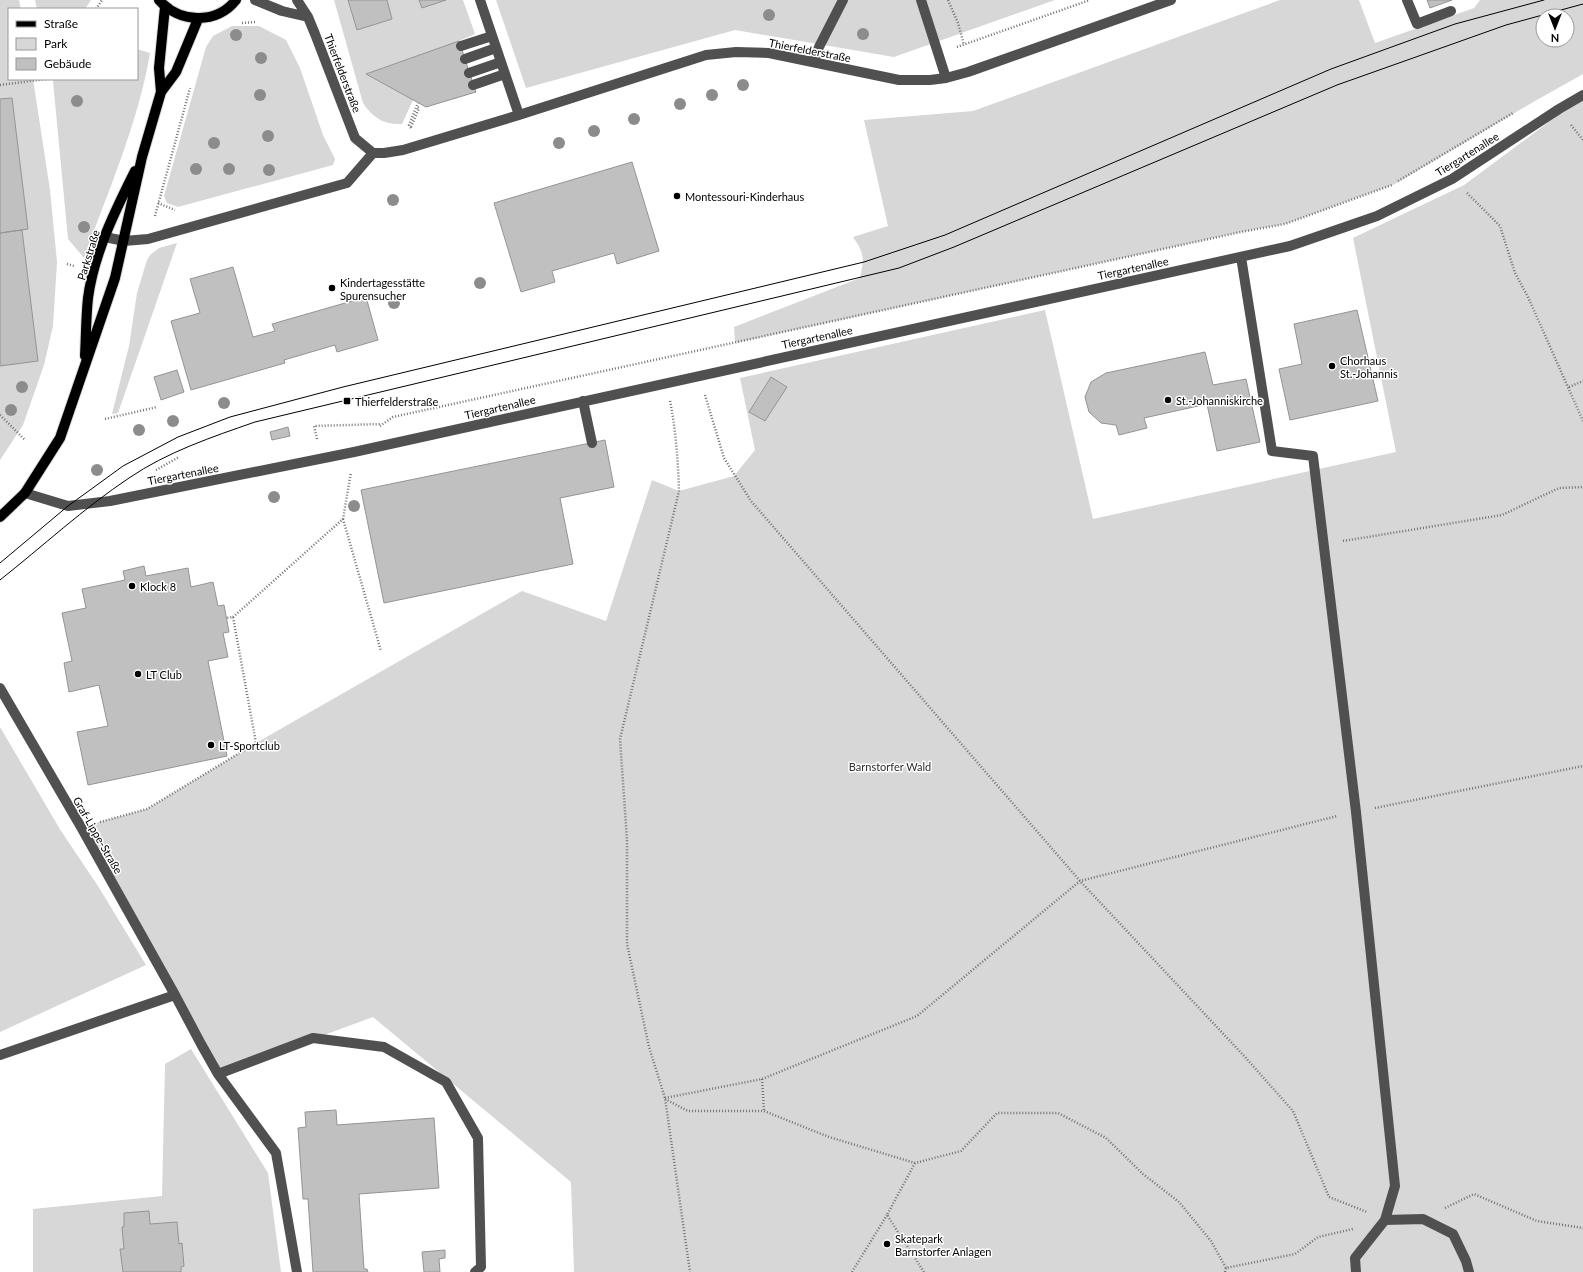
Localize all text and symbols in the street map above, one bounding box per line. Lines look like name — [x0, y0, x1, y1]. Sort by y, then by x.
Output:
legend — [8, 8, 138, 80]
north arrow — [1535, 8, 1575, 48]
text: Straße — [44, 16, 78, 31]
street label: Thierfelderstraße — [322, 32, 364, 114]
text: N — [1551, 32, 1559, 45]
text: Park — [44, 36, 68, 51]
street label: Thierfelderstraße — [768, 36, 852, 64]
text: Gebäude — [44, 56, 91, 71]
street label: Tiergartenallee — [1433, 129, 1501, 179]
place label: Montessouri-Kinderhaus — [685, 190, 804, 203]
marker: Montessouri-Kinderhaus — [672, 191, 682, 201]
street label: Parkstraße — [74, 228, 102, 282]
street label: Tiergartenallee — [1096, 254, 1170, 282]
place label: Kindertagesstätte Spurensucher — [340, 276, 425, 302]
marker: Kindertagesstätte Spurensucher — [327, 283, 337, 293]
street label: Tiergartenallee — [780, 323, 854, 351]
place label: Chorhaus St.-Johannis — [1340, 354, 1398, 380]
marker: Chorhaus St.-Johannis — [1327, 361, 1337, 371]
street label: Tiergartenallee — [463, 393, 537, 421]
place label: St.-Johanniskirche — [1176, 394, 1263, 407]
place label: Thierfelderstraße — [355, 395, 438, 408]
marker: St.-Johanniskirche — [1163, 395, 1173, 405]
marker: Thierfelderstraße — [342, 396, 352, 406]
street label: Tiergartenallee — [146, 461, 220, 487]
place label: Klock 8 — [140, 580, 176, 593]
marker: Klock 8 — [127, 581, 137, 591]
place label: LT Club — [146, 668, 182, 681]
marker: LT Club — [133, 669, 143, 679]
place label: LT-Sportclub — [219, 739, 280, 752]
marker: LT-Sportclub — [206, 740, 216, 750]
park label: Barnstorfer Wald — [849, 760, 931, 773]
street label: Graf-Lippe-Straße — [71, 794, 125, 876]
place label: Skatepark Barnstorfer Anlagen — [895, 1232, 991, 1258]
marker: Skatepark Barnstorfer Anlagen — [882, 1239, 892, 1249]

